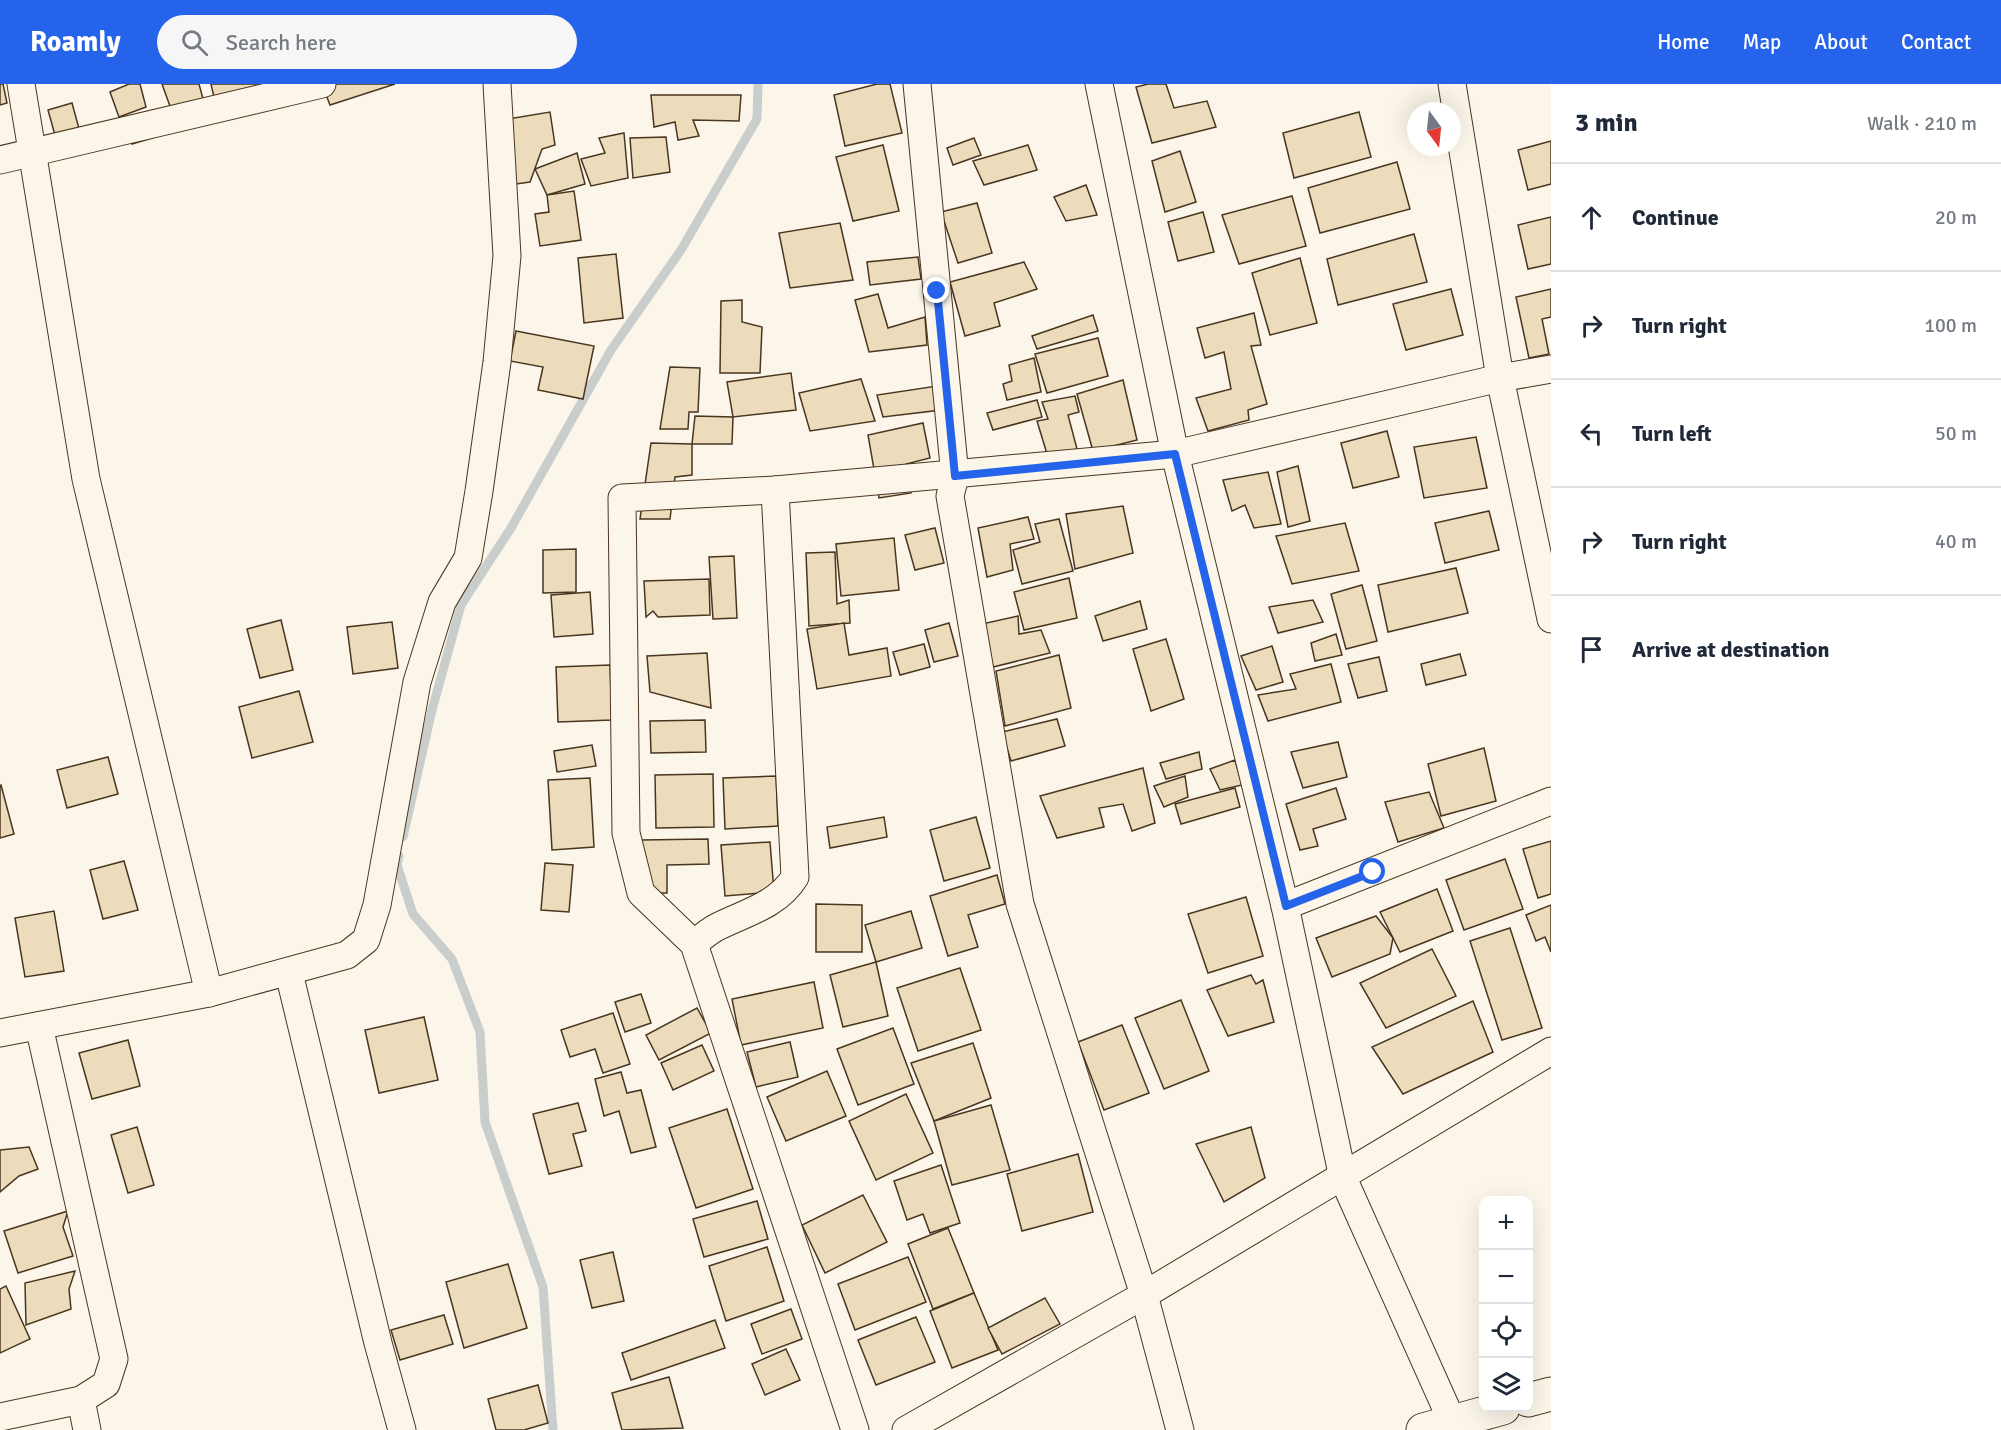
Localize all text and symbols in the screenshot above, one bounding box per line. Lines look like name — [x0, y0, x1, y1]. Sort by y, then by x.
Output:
search box — [157, 15, 577, 69]
text: Roamly — [30, 25, 121, 59]
icon: search — [178, 26, 211, 59]
text: Search here — [226, 29, 337, 56]
text: Home — [1657, 29, 1710, 55]
text: Map — [1743, 29, 1781, 55]
text: About — [1814, 29, 1868, 55]
text: Contact — [1901, 29, 1971, 55]
north arrow — [1407, 102, 1461, 156]
text: 3 min — [1575, 107, 1638, 139]
text: Walk · 210 m — [1867, 111, 1977, 136]
icon: ahead — [1575, 201, 1608, 234]
text: Continue — [1632, 204, 1719, 231]
text: 20 m — [1935, 205, 1977, 230]
route end — [923, 277, 949, 303]
icon: right — [1575, 309, 1608, 342]
text: Turn right — [1632, 312, 1727, 339]
text: 100 m — [1924, 313, 1977, 338]
icon: left — [1575, 417, 1608, 450]
text: Turn left — [1632, 420, 1712, 447]
text: 50 m — [1935, 421, 1977, 446]
icon: right — [1575, 525, 1608, 558]
text: Turn right — [1632, 528, 1727, 555]
text: 40 m — [1935, 529, 1977, 554]
icon: arrive — [1575, 633, 1608, 666]
text: Arrive at destination — [1632, 636, 1829, 663]
route start — [1359, 858, 1385, 884]
map controls — [1479, 1196, 1533, 1412]
button: + — [1479, 1196, 1533, 1250]
button: − — [1479, 1250, 1533, 1304]
button: locate — [1479, 1304, 1533, 1358]
button: layers — [1479, 1358, 1533, 1412]

